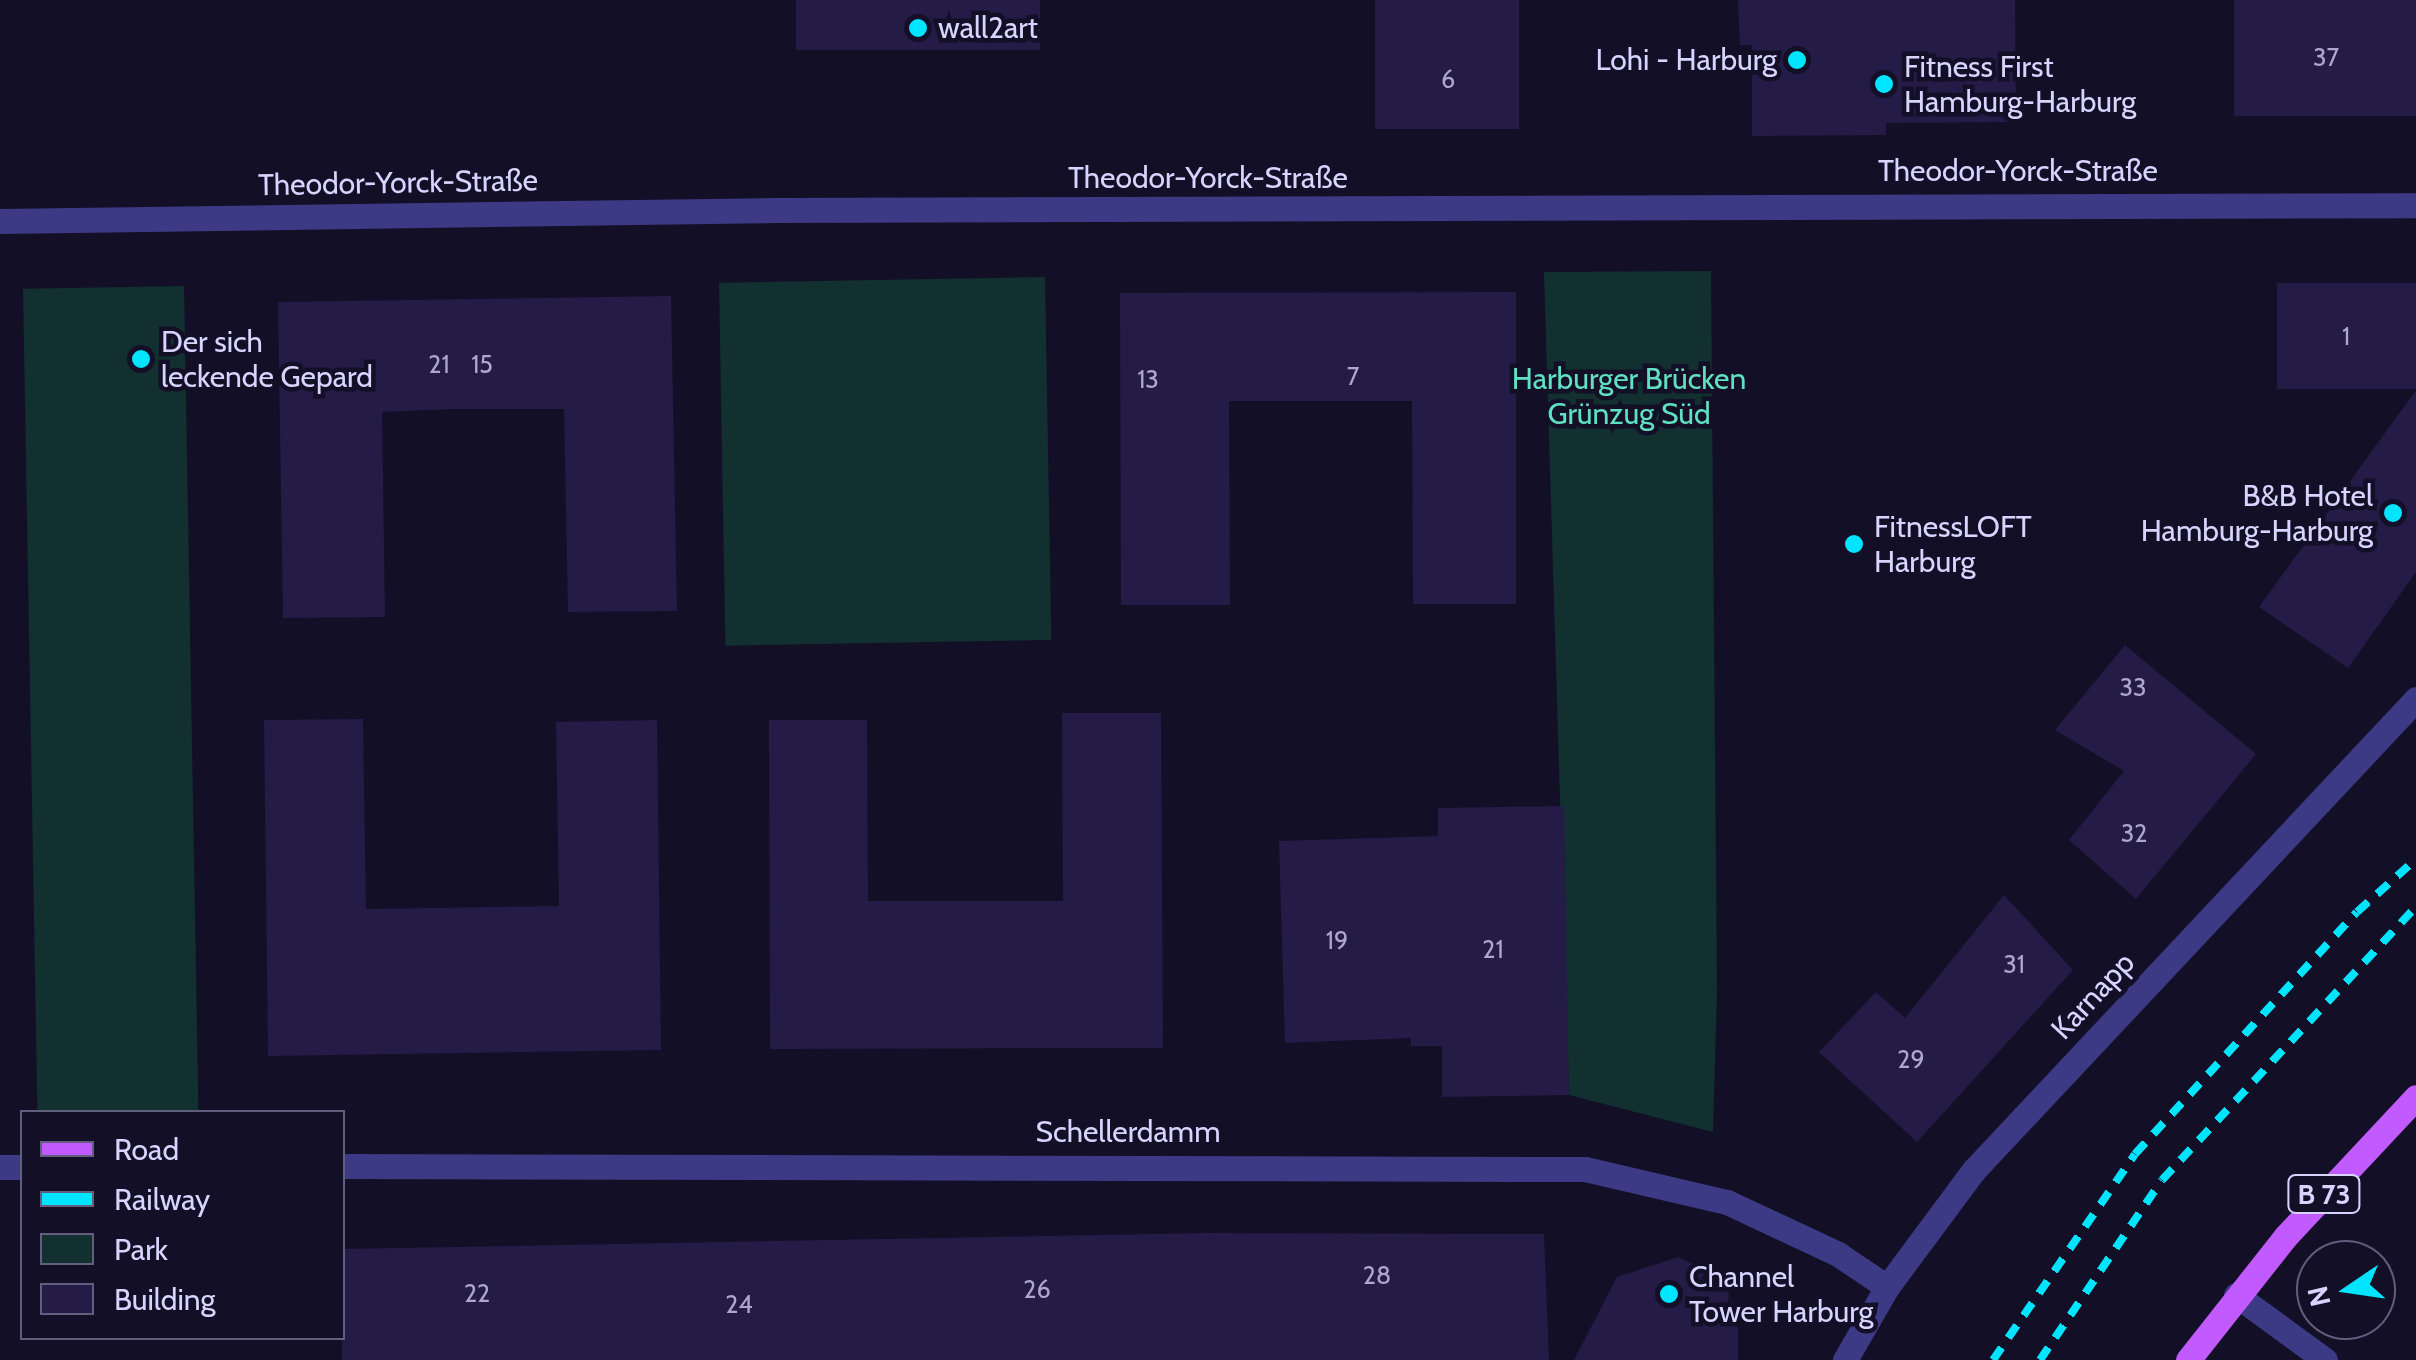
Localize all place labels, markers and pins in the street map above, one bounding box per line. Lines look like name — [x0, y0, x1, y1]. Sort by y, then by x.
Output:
place label: wall2art — [938, 10, 1038, 46]
marker: wall2art — [907, 17, 929, 39]
place label: Lohi - Harburg — [1596, 42, 1777, 78]
marker: Lohi - Harburg — [1786, 49, 1808, 71]
place label: Fitness First Hamburg-Harburg — [1904, 49, 2136, 120]
marker: Fitness First Hamburg-Harburg — [1873, 73, 1895, 95]
place label: Der sich leckende Gepard — [161, 324, 373, 394]
marker: Der sich leckende Gepard — [130, 348, 152, 370]
place label: B&B Hotel Hamburg-Harburg — [2141, 478, 2373, 548]
marker: B&B Hotel Hamburg-Harburg — [2382, 502, 2404, 524]
place label: FitnessLOFT Harburg — [1874, 509, 2032, 580]
marker: FitnessLOFT Harburg — [1843, 533, 1865, 555]
place label: Channel Tower Harburg — [1689, 1259, 1874, 1330]
marker: Channel Tower Harburg — [1658, 1283, 1680, 1305]

